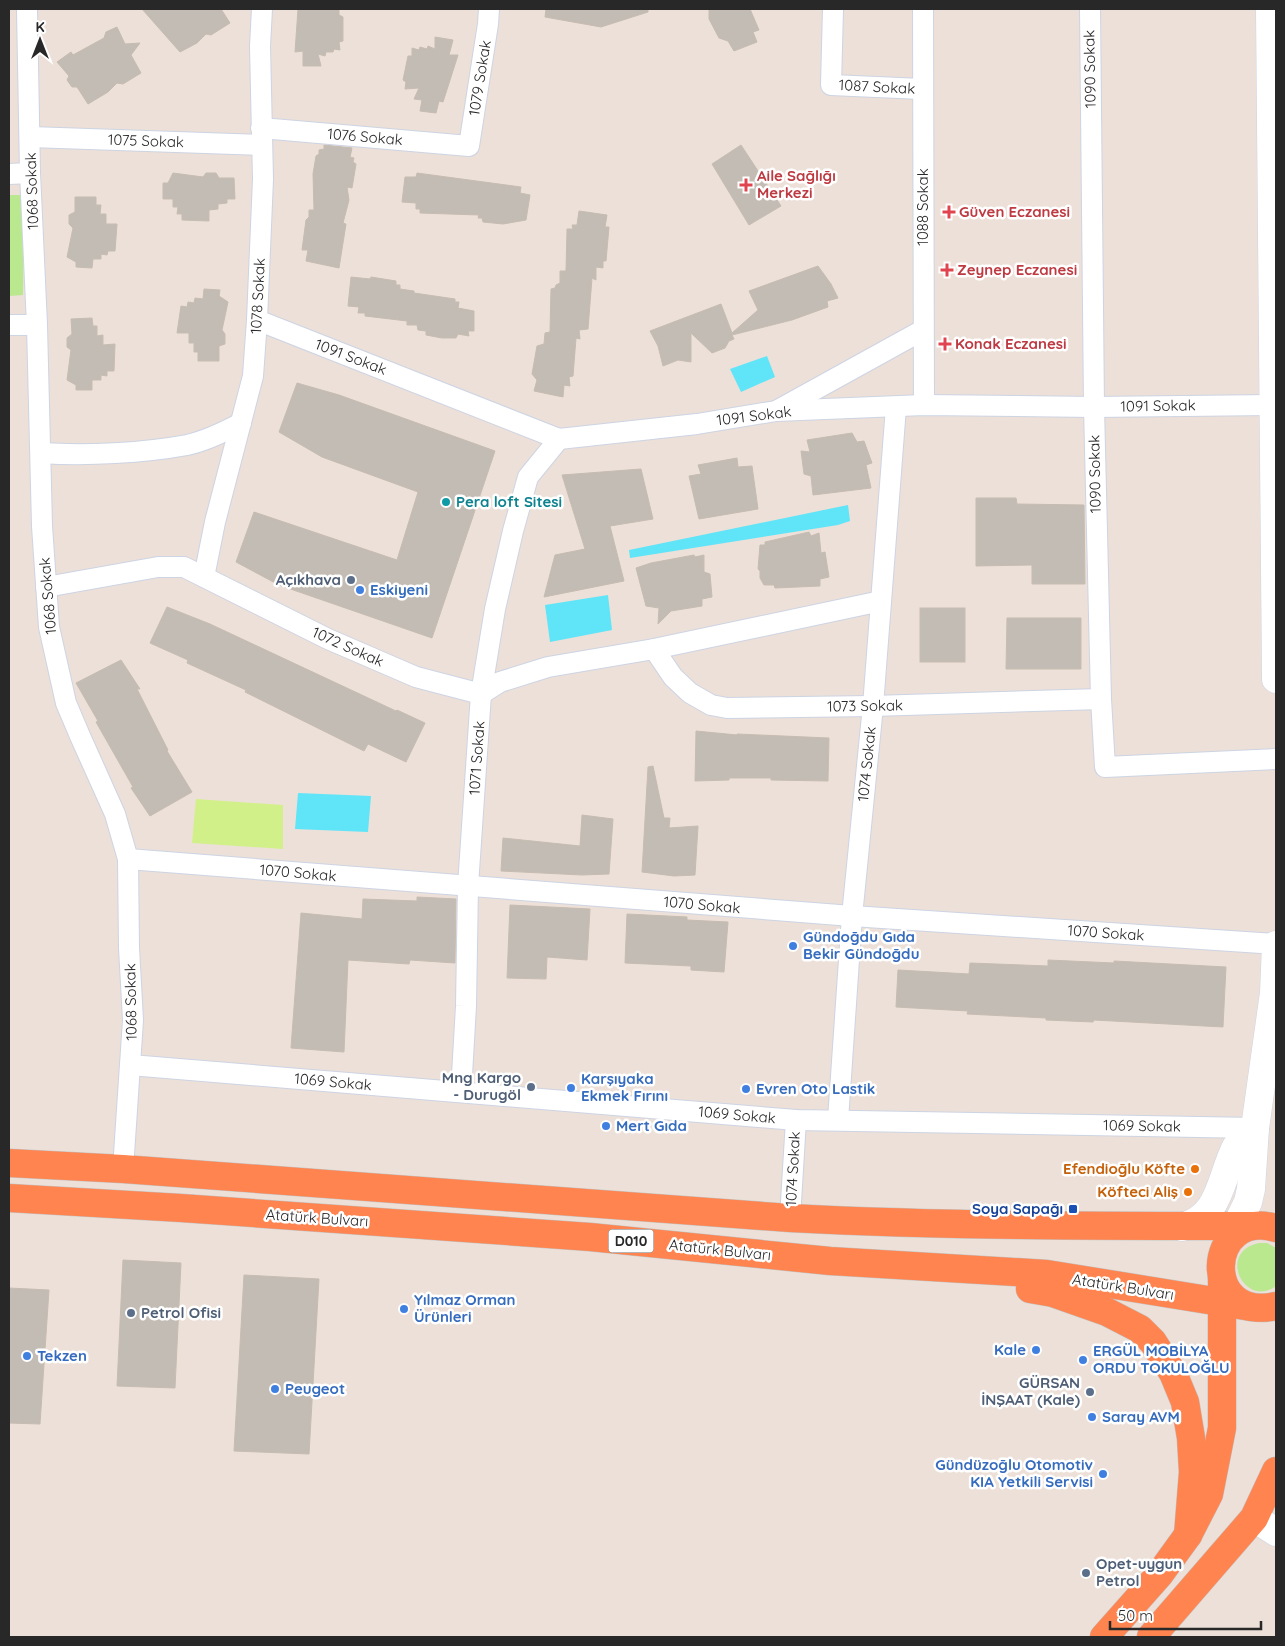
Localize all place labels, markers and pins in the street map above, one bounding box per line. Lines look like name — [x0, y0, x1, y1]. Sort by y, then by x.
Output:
place label: Aile Sağlığı Merkezi — [757, 166, 836, 202]
marker: Aile Sağlığı Merkezi — [739, 178, 753, 192]
place label: Güven Eczanesi — [959, 202, 1070, 221]
marker: Güven Eczanesi — [943, 206, 955, 218]
place label: Zeynep Eczanesi — [957, 260, 1077, 279]
marker: Zeynep Eczanesi — [941, 264, 953, 276]
place label: Konak Eczanesi — [955, 334, 1067, 353]
marker: Konak Eczanesi — [939, 338, 951, 350]
place label: Pera loft Sitesi — [456, 492, 562, 511]
marker: Pera loft Sitesi — [440, 496, 452, 508]
place label: Açıkhava — [276, 570, 341, 589]
marker: Açıkhava — [345, 574, 357, 586]
place label: Eskiyeni — [370, 580, 428, 599]
marker: Eskiyeni — [354, 584, 366, 596]
place label: Gündoğdu Gıda Bekir Gündoğdu — [803, 927, 919, 963]
marker: Gündoğdu Gıda Bekir Gündoğdu — [787, 940, 799, 952]
place label: Mng Kargo - Durugöl — [442, 1068, 521, 1104]
place label: Karşıyaka Ekmek Fırını — [581, 1069, 668, 1105]
place label: Evren Oto Lastik — [756, 1079, 875, 1098]
marker: Mng Kargo - Durugöl — [525, 1081, 537, 1093]
marker: Karşıyaka Ekmek Fırını — [565, 1082, 577, 1094]
marker: Evren Oto Lastik — [740, 1083, 752, 1095]
place label: Mert Gıda — [616, 1116, 687, 1135]
marker: Mert Gıda — [600, 1120, 612, 1132]
place label: Efendioğlu Köfte — [1063, 1159, 1185, 1178]
marker: Efendioğlu Köfte — [1189, 1163, 1201, 1175]
place label: Köfteci Aliş — [1097, 1182, 1178, 1201]
marker: Köfteci Aliş — [1182, 1186, 1194, 1198]
place label: Soya Sapağı — [972, 1199, 1063, 1218]
marker: Soya Sapağı — [1067, 1203, 1079, 1215]
place label: Yılmaz Orman Ürünleri — [414, 1290, 515, 1326]
place label: Petrol Ofisi — [141, 1303, 221, 1322]
marker: Yılmaz Orman Ürünleri — [398, 1303, 410, 1315]
marker: Petrol Ofisi — [125, 1307, 137, 1319]
place label: Kale — [994, 1340, 1026, 1359]
place label: ERGÜL MOBİLYA ORDU TOKULOĞLU — [1093, 1341, 1230, 1377]
marker: Kale — [1030, 1344, 1042, 1356]
place label: Tekzen — [37, 1346, 87, 1365]
marker: Tekzen — [21, 1350, 33, 1362]
marker: ERGÜL MOBİLYA ORDU TOKULOĞLU — [1077, 1354, 1089, 1366]
place label: GÜRSAN İNŞAAT (Kale) — [981, 1373, 1080, 1409]
place label: Peugeot — [285, 1379, 345, 1398]
marker: Peugeot — [269, 1383, 281, 1395]
marker: GÜRSAN İNŞAAT (Kale) — [1084, 1386, 1096, 1398]
place label: Saray AVM — [1102, 1407, 1180, 1426]
marker: Saray AVM — [1086, 1411, 1098, 1423]
place label: Gündüzoğlu Otomotiv KIA Yetkili Servisi — [935, 1455, 1093, 1491]
marker: Gündüzoğlu Otomotiv KIA Yetkili Servisi — [1097, 1468, 1109, 1480]
place label: Opet-uygun Petrol — [1096, 1554, 1182, 1590]
marker: Opet-uygun Petrol — [1080, 1567, 1092, 1579]

